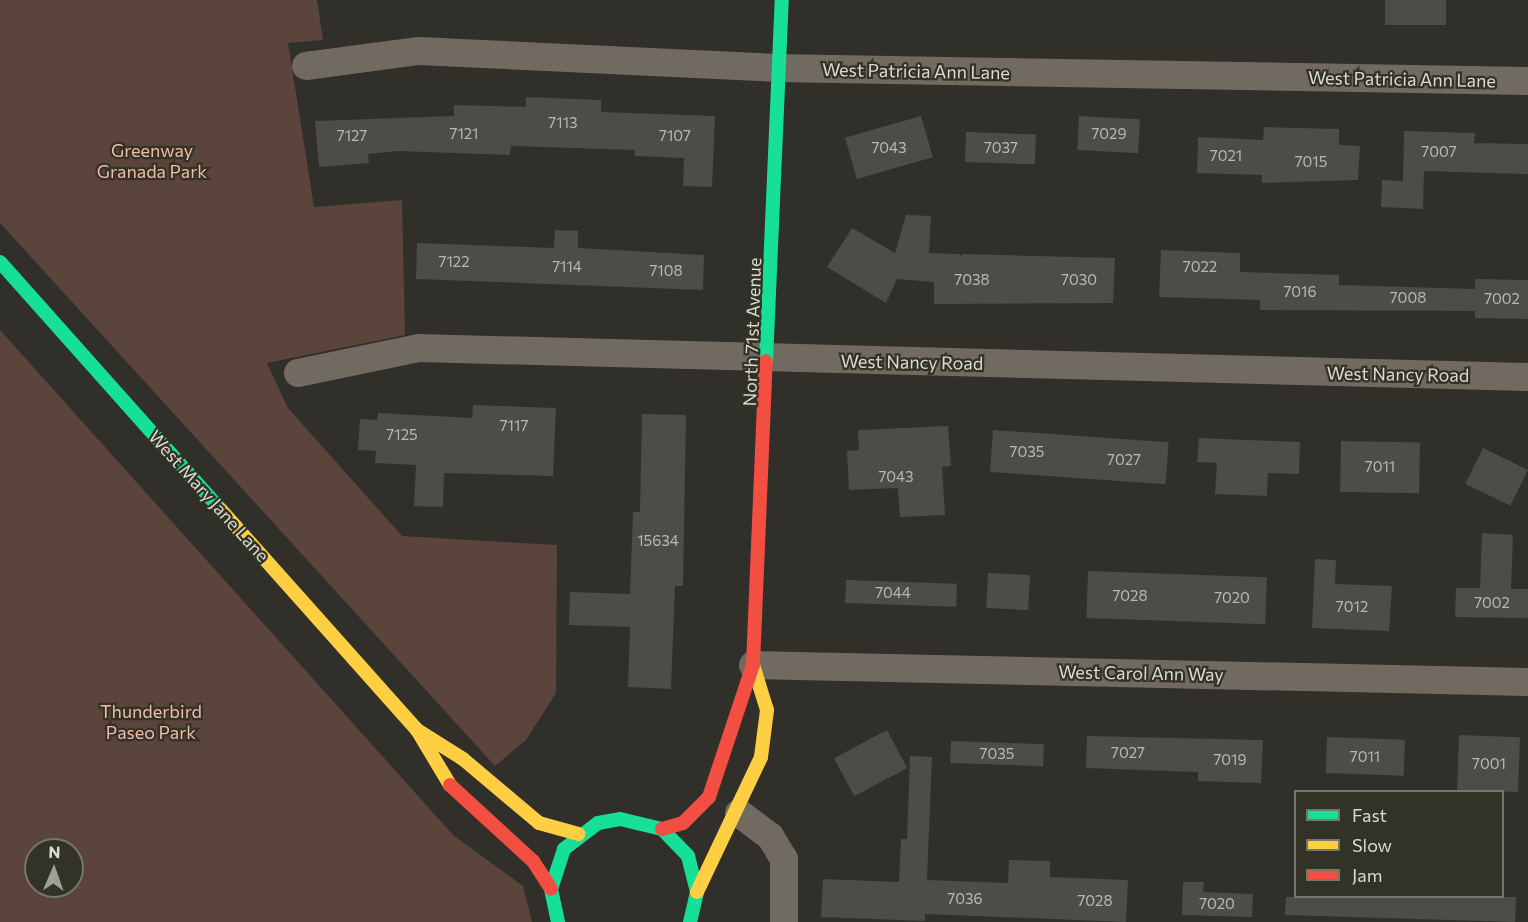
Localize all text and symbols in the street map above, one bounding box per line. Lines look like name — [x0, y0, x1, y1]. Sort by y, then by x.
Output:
street label: West Patricia Ann Lane — [822, 59, 1010, 83]
street label: West Patricia Ann Lane — [1308, 67, 1496, 91]
house number: 7113 — [548, 114, 578, 132]
house number: 7121 — [449, 125, 479, 143]
house number: 7029 — [1091, 125, 1127, 143]
house number: 7127 — [337, 127, 367, 145]
house number: 7107 — [659, 127, 691, 145]
house number: 7043 — [871, 139, 907, 157]
house number: 7037 — [984, 139, 1018, 157]
park label: Greenway Granada Park — [97, 140, 207, 182]
house number: 7007 — [1421, 143, 1457, 161]
house number: 7021 — [1210, 147, 1242, 165]
house number: 7015 — [1295, 153, 1327, 171]
house number: 7122 — [439, 253, 469, 271]
street label: North 71st Avenue — [739, 257, 765, 407]
house number: 7114 — [552, 258, 582, 276]
house number: 7022 — [1183, 258, 1217, 276]
house number: 7108 — [649, 262, 683, 280]
house number: 7038 — [954, 271, 990, 289]
house number: 7030 — [1061, 271, 1097, 289]
house number: 7016 — [1283, 283, 1317, 301]
house number: 7008 — [1390, 289, 1426, 307]
house number: 7002 — [1484, 290, 1520, 308]
street label: West Nancy Road — [841, 350, 983, 374]
street label: West Nancy Road — [1327, 362, 1469, 386]
house number: 7117 — [500, 417, 528, 435]
street label: West Mary Jane Lane — [144, 426, 274, 566]
house number: 7125 — [386, 426, 418, 444]
house number: 7035 — [1010, 443, 1044, 461]
house number: 7027 — [1107, 451, 1141, 469]
house number: 7011 — [1365, 458, 1395, 476]
house number: 7043 — [878, 468, 914, 486]
house number: 15634 — [637, 532, 679, 550]
house number: 7044 — [875, 584, 911, 602]
house number: 7028 — [1112, 587, 1148, 605]
house number: 7020 — [1214, 589, 1250, 607]
house number: 7002 — [1474, 594, 1510, 612]
house number: 7012 — [1336, 598, 1368, 616]
street label: West Carol Ann Way — [1058, 661, 1224, 685]
park label: Thunderbird Paseo Park — [100, 701, 202, 744]
house number: 7027 — [1111, 744, 1145, 762]
house number: 7035 — [980, 745, 1014, 763]
house number: 7011 — [1350, 748, 1380, 766]
house number: 7019 — [1213, 751, 1247, 769]
house number: 7001 — [1472, 755, 1506, 773]
legend — [1294, 790, 1504, 898]
text: Fast — [1352, 804, 1387, 826]
text: Slow — [1352, 834, 1392, 856]
north arrow — [24, 838, 84, 898]
text: N — [48, 842, 61, 861]
text: Jam — [1352, 864, 1382, 886]
house number: 7036 — [947, 890, 983, 908]
house number: 7028 — [1077, 892, 1113, 910]
house number: 7020 — [1199, 895, 1235, 913]

